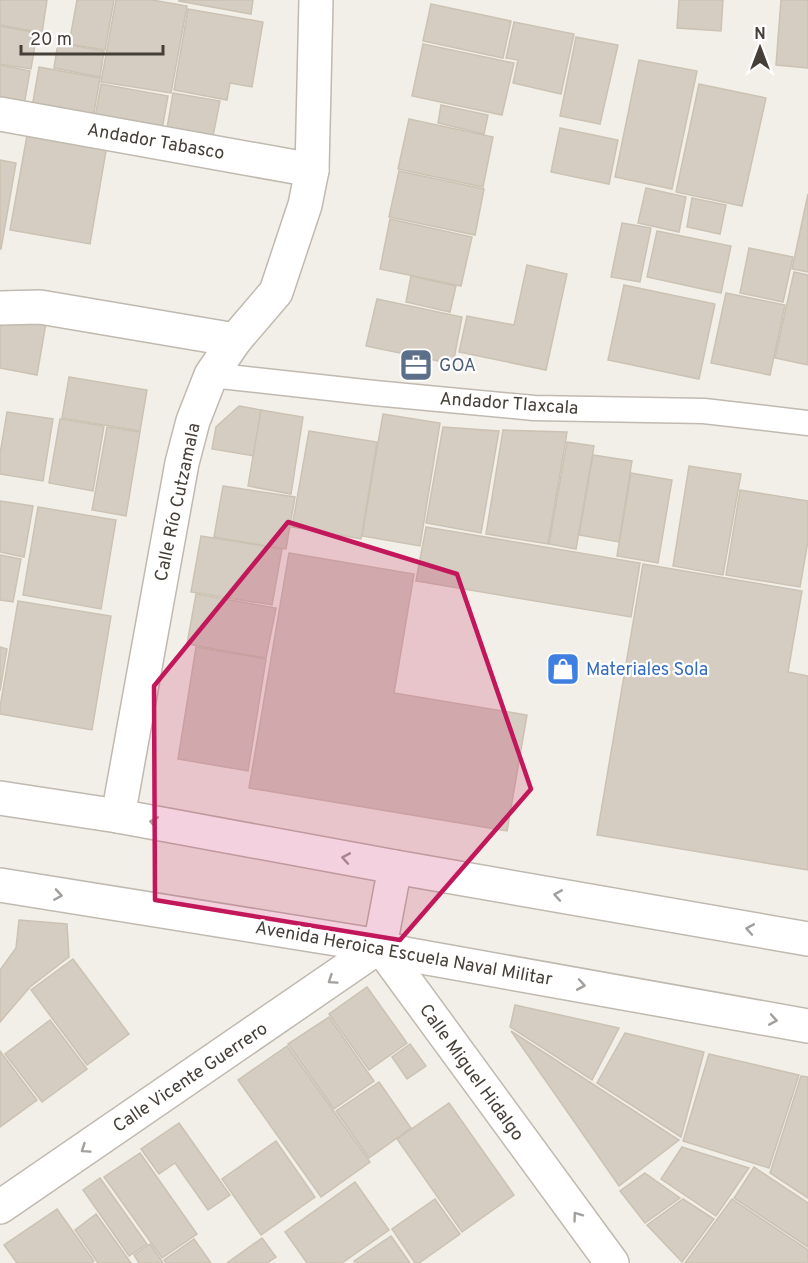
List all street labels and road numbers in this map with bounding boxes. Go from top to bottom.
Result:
street label: Andador Tabasco [85,119,226,166]
street label: Andador Tlaxcala [439,388,579,421]
street label: Calle Río Cutzamala [150,421,207,584]
street label: Avenida Heroica Escuela Naval Militar [253,917,554,992]
street label: Calle Miguel Hidalgo [413,1000,528,1146]
street label: Calle Vicente Guerrero [109,1018,273,1139]

